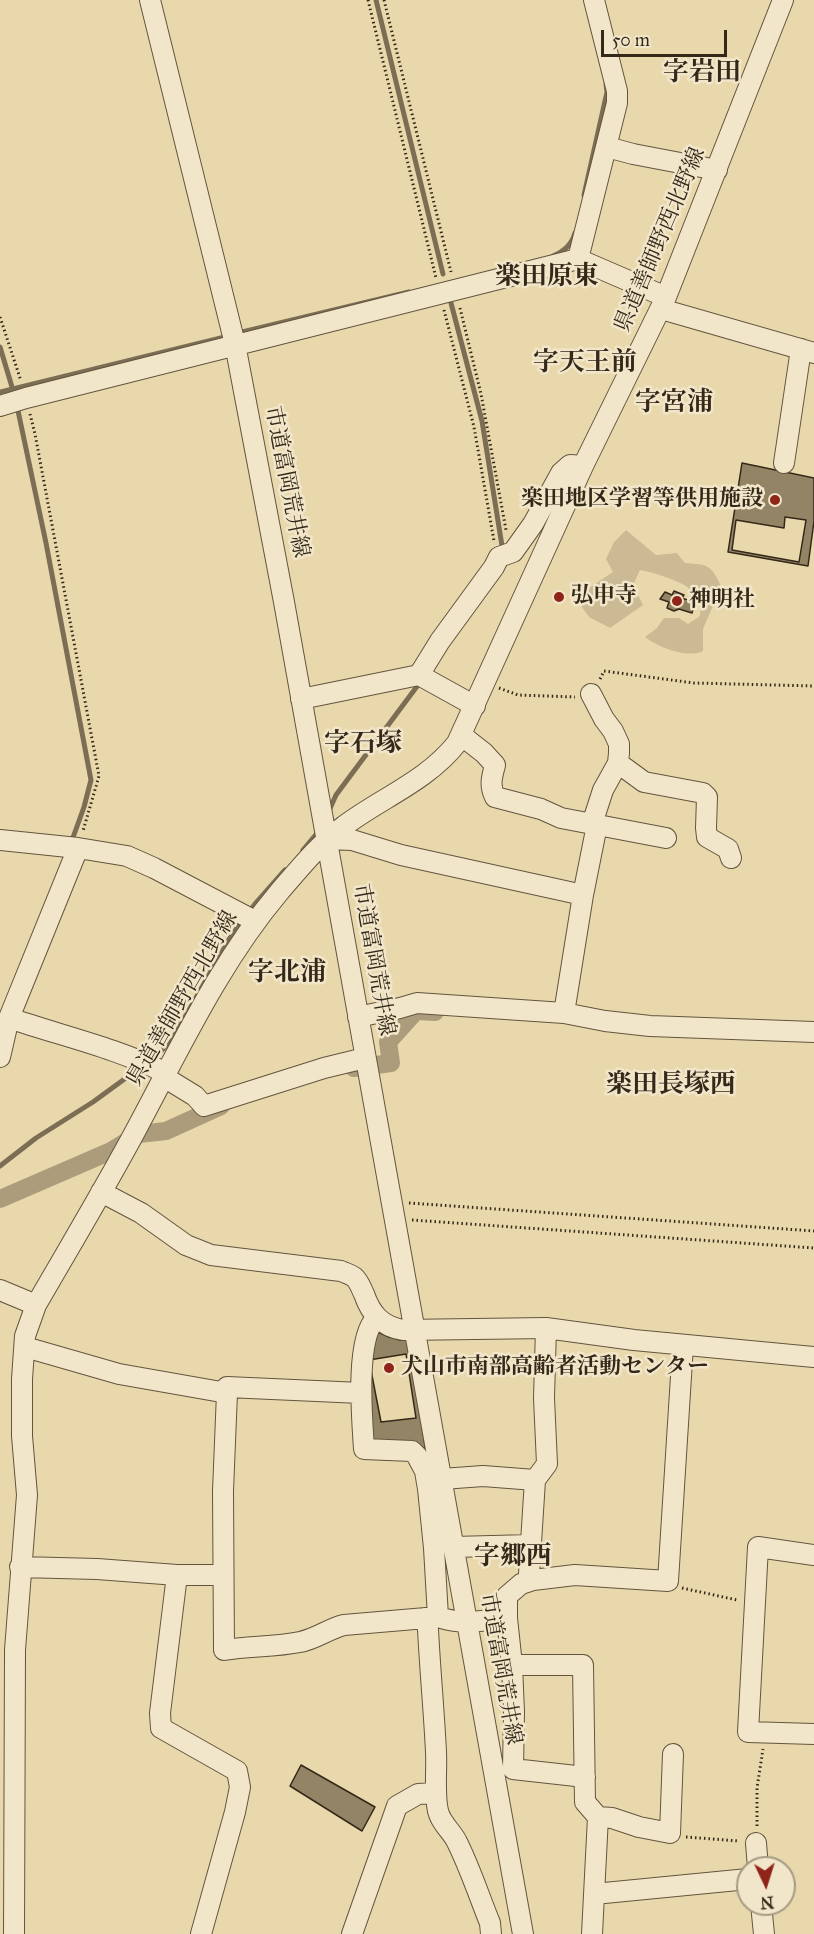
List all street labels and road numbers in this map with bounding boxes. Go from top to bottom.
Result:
street label: 県道善師野西北野線 [610,144,712,336]
street label: 市道富岡荒井線 [258,404,314,560]
street label: 市道富岡荒井線 [347,882,399,1038]
street label: 県道善師野西北野線 [122,907,244,1091]
street label: 市道富岡荒井線 [474,1591,526,1747]

